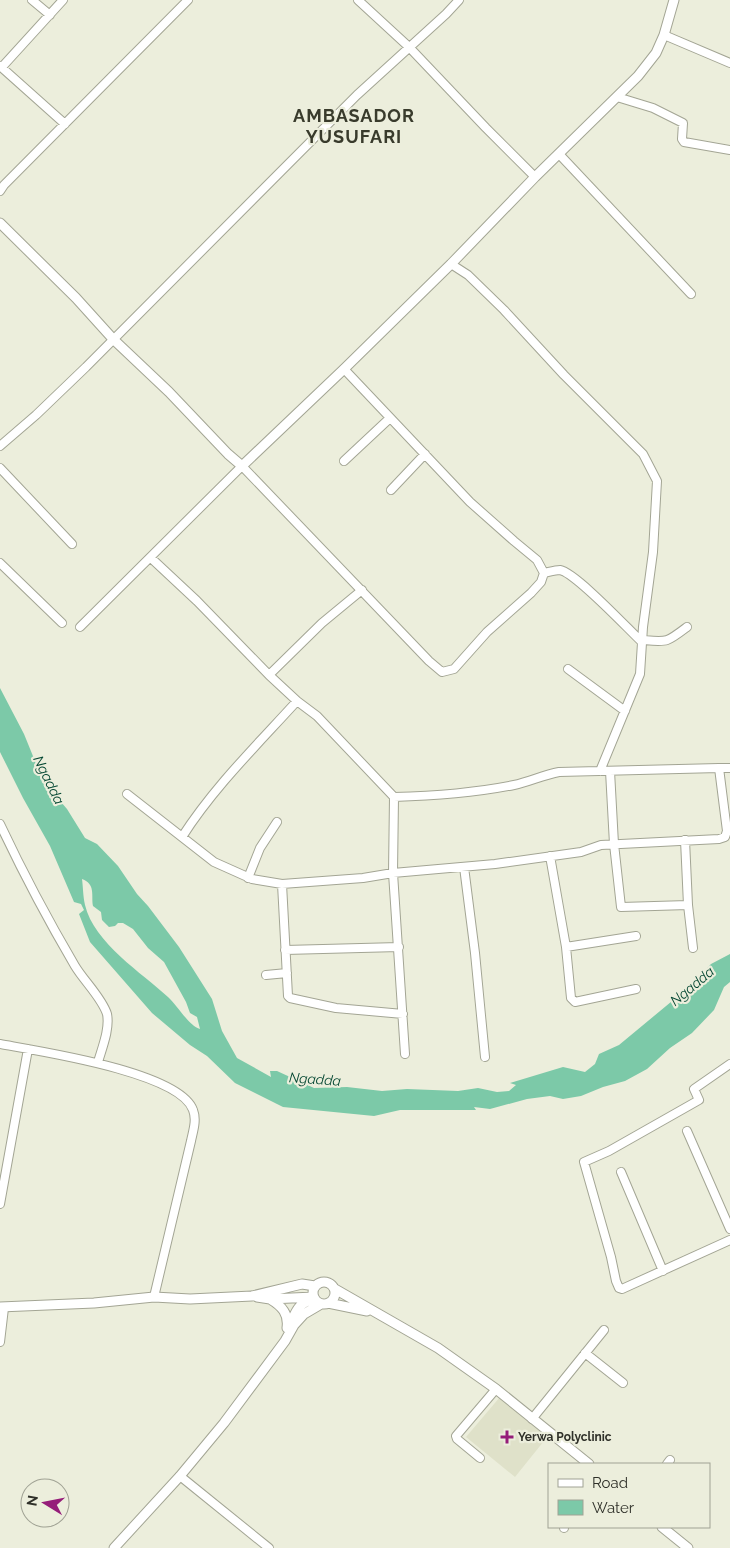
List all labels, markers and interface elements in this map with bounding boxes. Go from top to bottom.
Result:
district label: AMBASADOR YUSUFARI [293,105,415,147]
water label: Ngadda [30,753,68,807]
water label: Ngadda [667,963,717,1009]
water label: Ngadda [288,1069,342,1089]
marker: Yerwa Polyclinic [500,1430,514,1444]
place label: Yerwa Polyclinic [518,1430,612,1444]
legend [548,1463,710,1528]
text: Road [592,1474,628,1492]
north arrow [20,1478,70,1528]
text: N [23,1494,41,1507]
text: Water [592,1499,635,1517]

